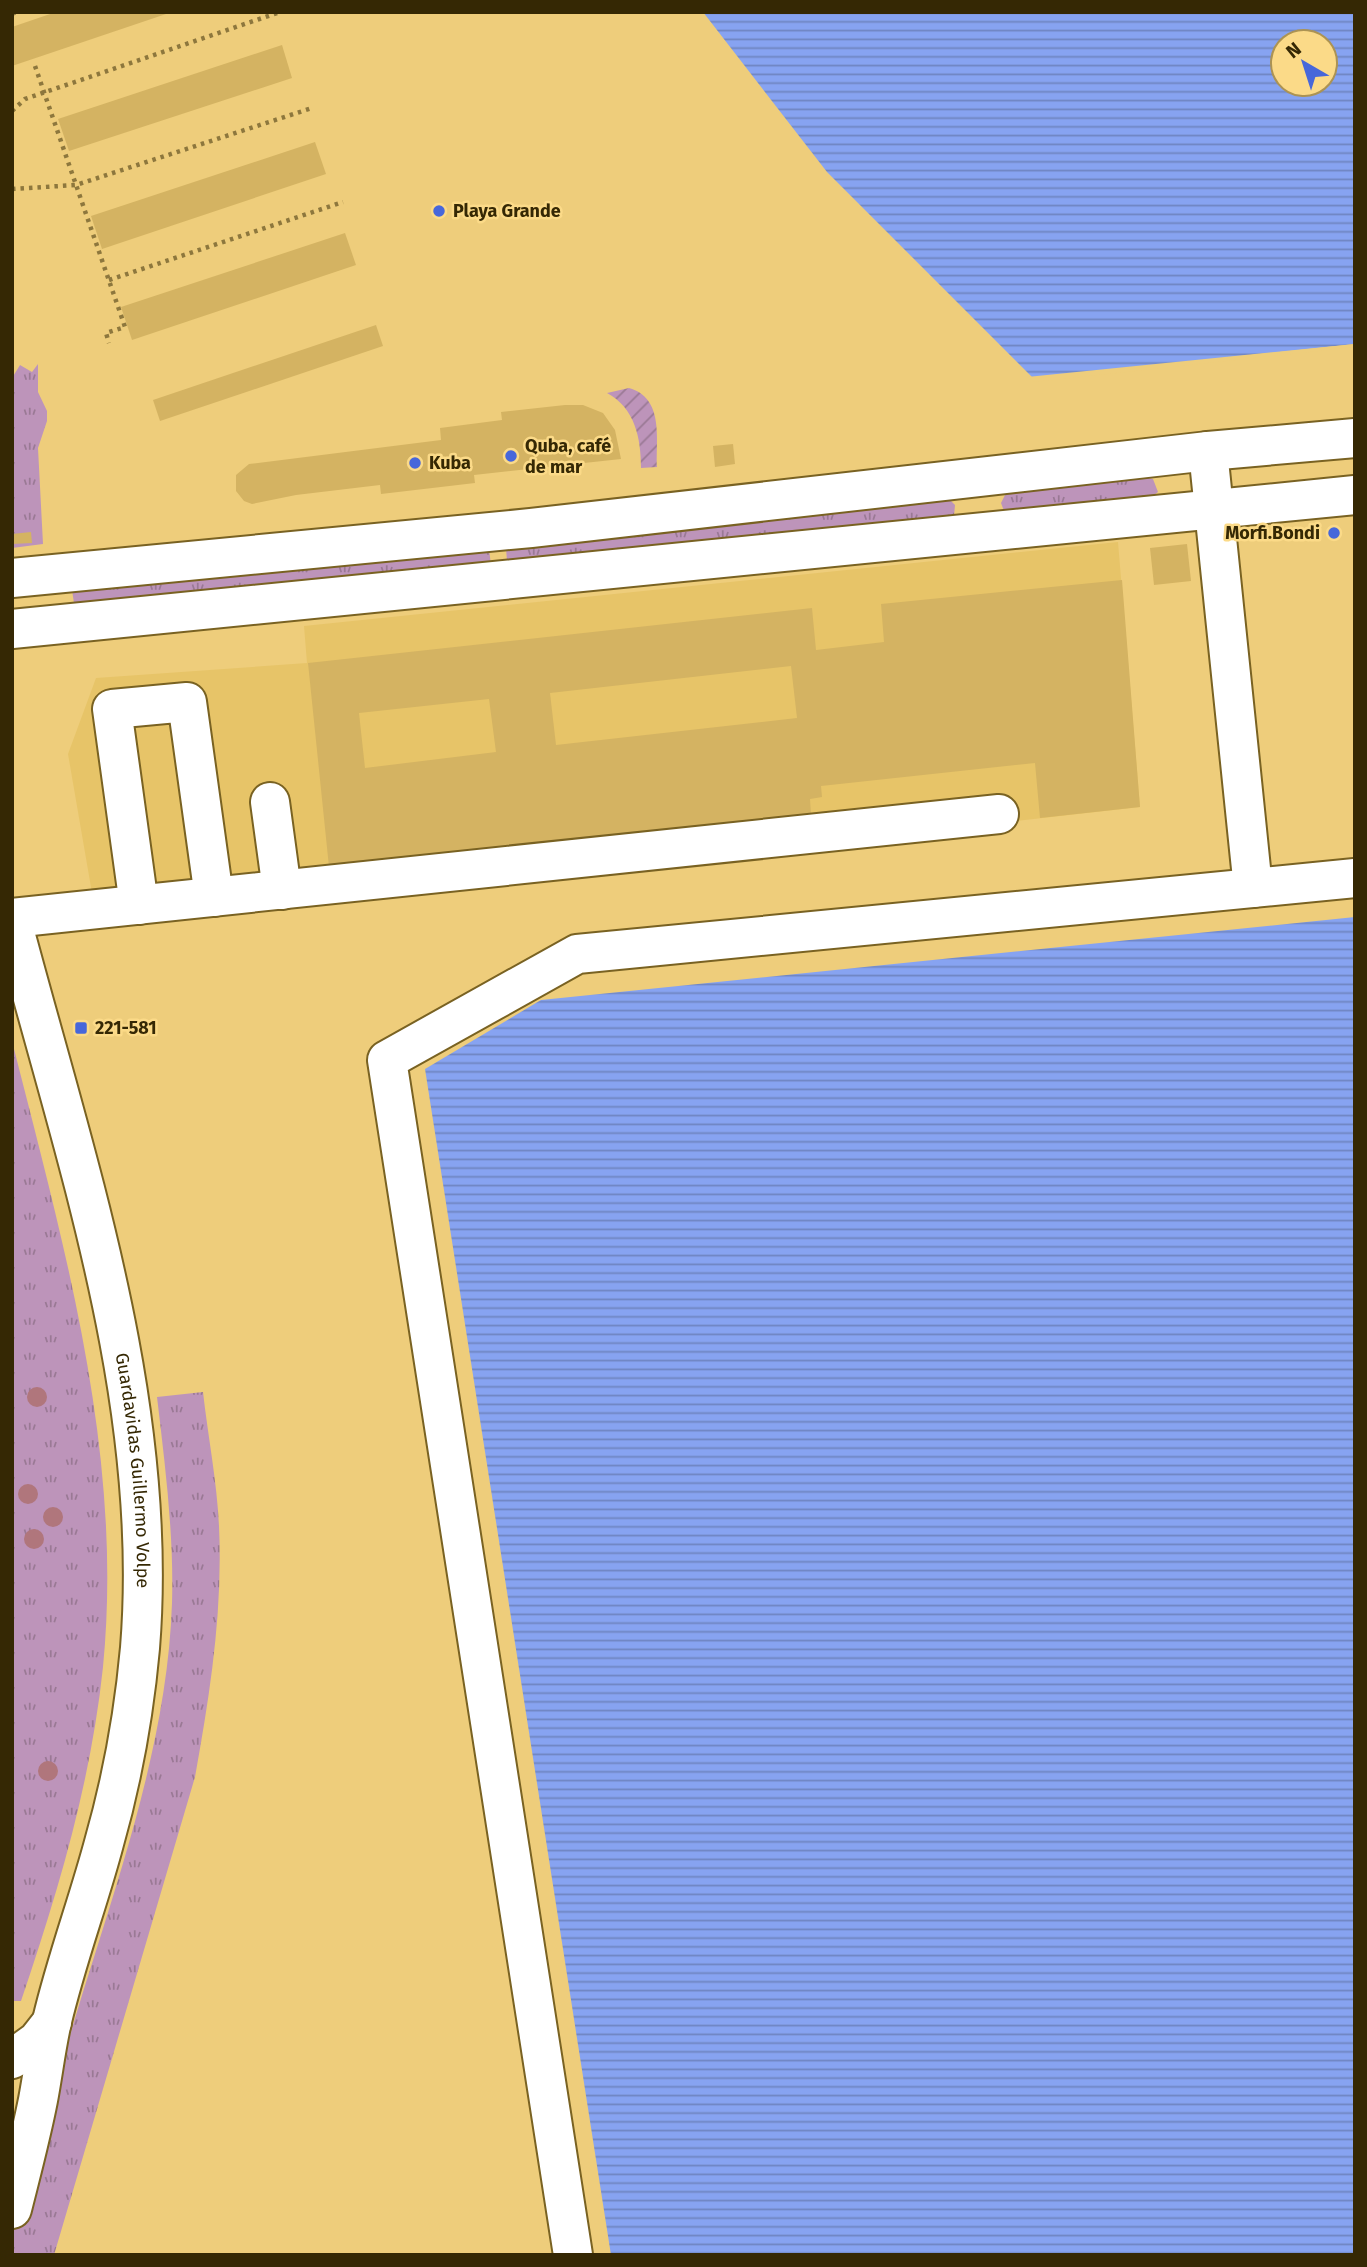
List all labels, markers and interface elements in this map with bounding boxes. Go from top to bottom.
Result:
north arrow [1269,28,1339,98]
text: N [1281,37,1306,63]
place label: Playa Grande [453,200,561,222]
marker: Playa Grande [431,203,447,219]
place label: Quba, café de mar [525,435,611,478]
marker: Quba, café de mar [503,448,519,464]
place label: Kuba [429,452,471,474]
marker: Kuba [407,455,423,471]
place label: Morfi.Bondi [1225,522,1320,544]
marker: Morfi.Bondi [1326,525,1342,541]
place label: 221-581 [95,1017,157,1039]
marker: 221-581 [73,1020,89,1036]
street label: Guardavidas Guillermo Volpe [111,1351,154,1588]

